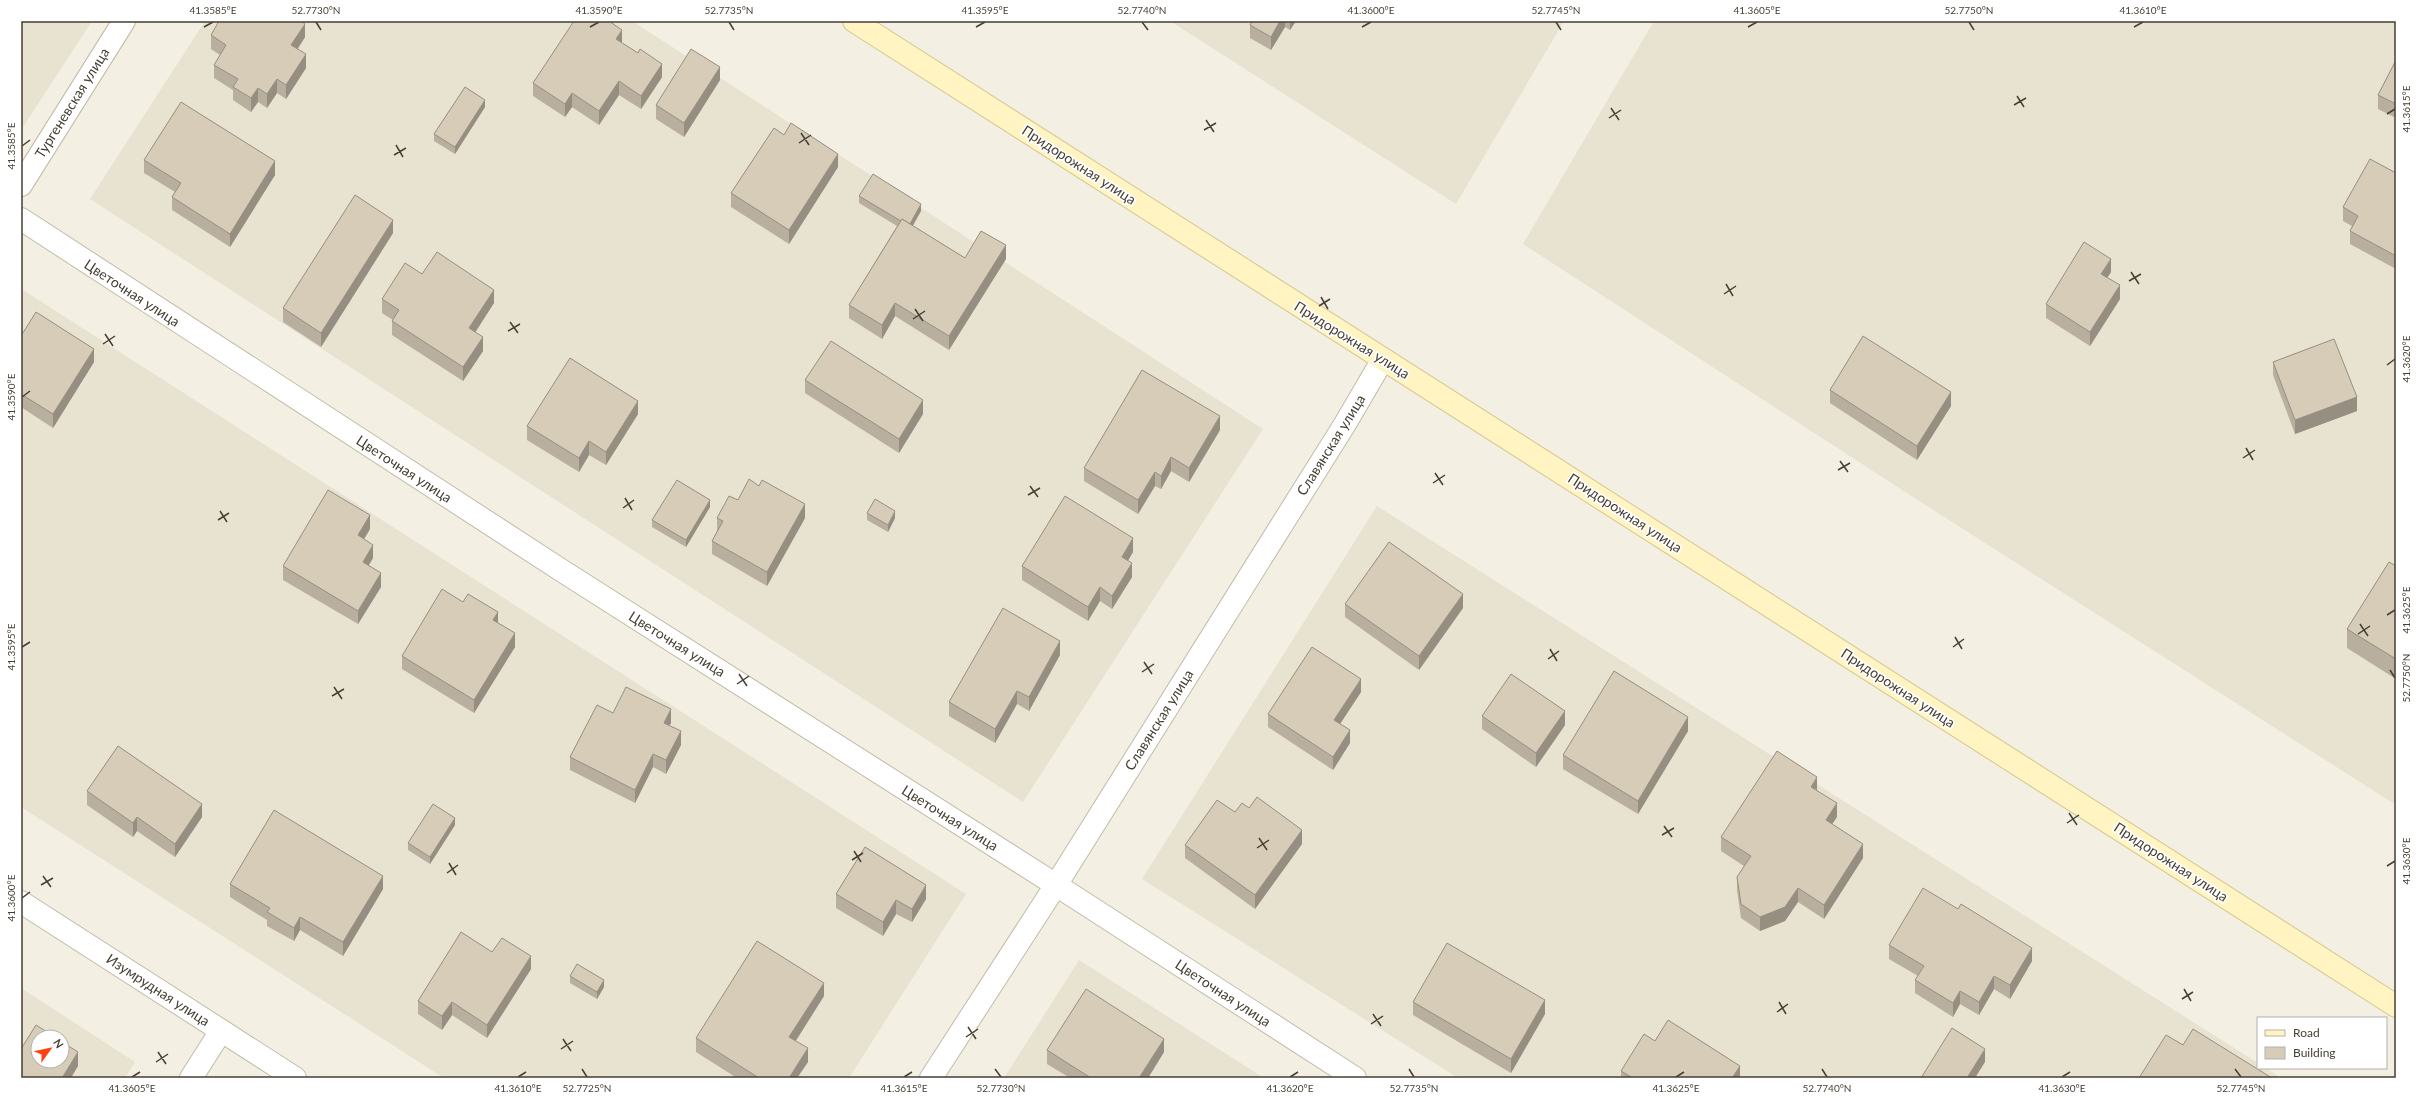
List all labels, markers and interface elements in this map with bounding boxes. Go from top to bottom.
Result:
text: 41.3585°E [189,4,237,16]
text: 52.7730°N [292,4,340,16]
text: 41.3590°E [575,4,623,16]
text: 52.7735°N [705,4,753,16]
text: 41.3595°E [961,4,1009,16]
text: 52.7740°N [1118,4,1166,16]
text: 41.3600°E [1347,4,1395,16]
text: 52.7745°N [1532,4,1580,16]
text: 41.3605°E [1733,4,1781,16]
text: 52.7750°N [1945,4,1993,16]
text: 41.3610°E [2119,4,2167,16]
street label: Тургеневская улица [31,44,112,161]
text: 41.3615°E [2400,85,2412,133]
street label: Придорожная улица [1019,121,1140,208]
text: 41.3585°E [5,122,17,170]
street label: Цветочная улица [81,255,183,330]
street label: Придорожная улица [1292,297,1413,382]
text: 41.3620°E [2400,335,2412,383]
text: 41.3590°E [5,373,17,421]
street label: Славянская улица [1293,391,1368,498]
street label: Цветочная улица [353,431,455,506]
street label: Придорожная улица [1565,469,1686,556]
text: 41.3625°E [2400,586,2412,634]
street label: Цветочная улица [626,607,729,680]
text: 41.3595°E [5,623,17,671]
street label: Придорожная улица [1838,644,1959,731]
text: 52.7750°N [2400,654,2412,702]
street label: Славянская улица [1121,666,1196,773]
street label: Цветочная улица [899,781,1002,854]
street label: Придорожная улица [2111,818,2232,905]
text: 41.3630°E [2400,837,2412,885]
text: 41.3600°E [5,874,17,922]
street label: Изумрудная улица [103,950,213,1029]
street label: Цветочная улица [1172,955,1274,1030]
legend [2257,1017,2387,1069]
text: Road [2293,1025,2320,1040]
north arrow [30,1029,70,1069]
text: N [51,1036,67,1050]
text: Building [2293,1045,2336,1060]
text: 41.3605°E [108,1082,156,1094]
text: 41.3610°E [494,1082,542,1094]
text: 52.7725°N [563,1082,611,1094]
text: 41.3615°E [880,1082,928,1094]
text: 52.7730°N [977,1082,1025,1094]
text: 41.3620°E [1266,1082,1314,1094]
text: 52.7735°N [1390,1082,1438,1094]
text: 41.3625°E [1652,1082,1700,1094]
text: 52.7740°N [1803,1082,1851,1094]
text: 41.3630°E [2038,1082,2086,1094]
text: 52.7745°N [2217,1082,2265,1094]

